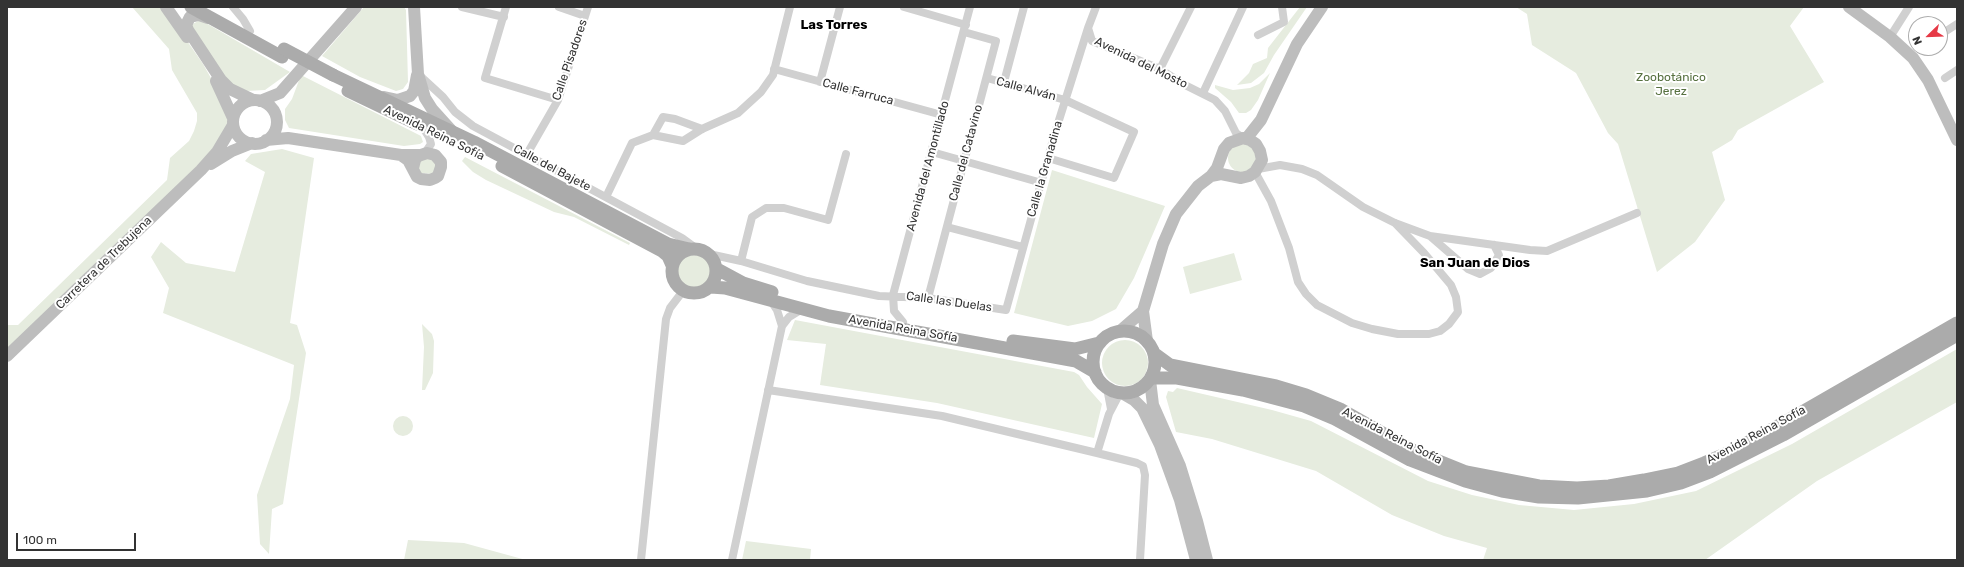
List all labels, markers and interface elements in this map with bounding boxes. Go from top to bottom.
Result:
north arrow [1908,16,1948,56]
district label: Las Torres [800,17,868,33]
street label: Calle Pisadores [549,18,591,102]
street label: Avenida del Mosto [1092,34,1190,92]
text: N [1910,34,1925,47]
park label: Zoobotánico Jerez [1636,71,1706,99]
street label: Calle Alván [994,74,1058,104]
street label: Calle Farruca [821,76,895,108]
street label: Avenida del Amontillado [904,99,952,233]
street label: Avenida Reina Sofía [381,102,487,164]
street label: Calle del Catavino [946,103,986,203]
street label: Calle la Granadina [1024,119,1066,219]
street label: Calle del Bajete [511,142,593,194]
street label: Carretera de Trebujena [53,213,155,313]
district label: San Juan de Dios [1420,255,1530,271]
street label: Calle las Duelas [905,289,993,315]
street label: Avenida Reina Sofía [847,312,959,346]
street label: Avenida Reina Sofía [1704,403,1808,467]
street label: Avenida Reina Sofía [1340,405,1444,467]
scale bar [18,525,138,551]
text: 100 m [23,533,57,547]

